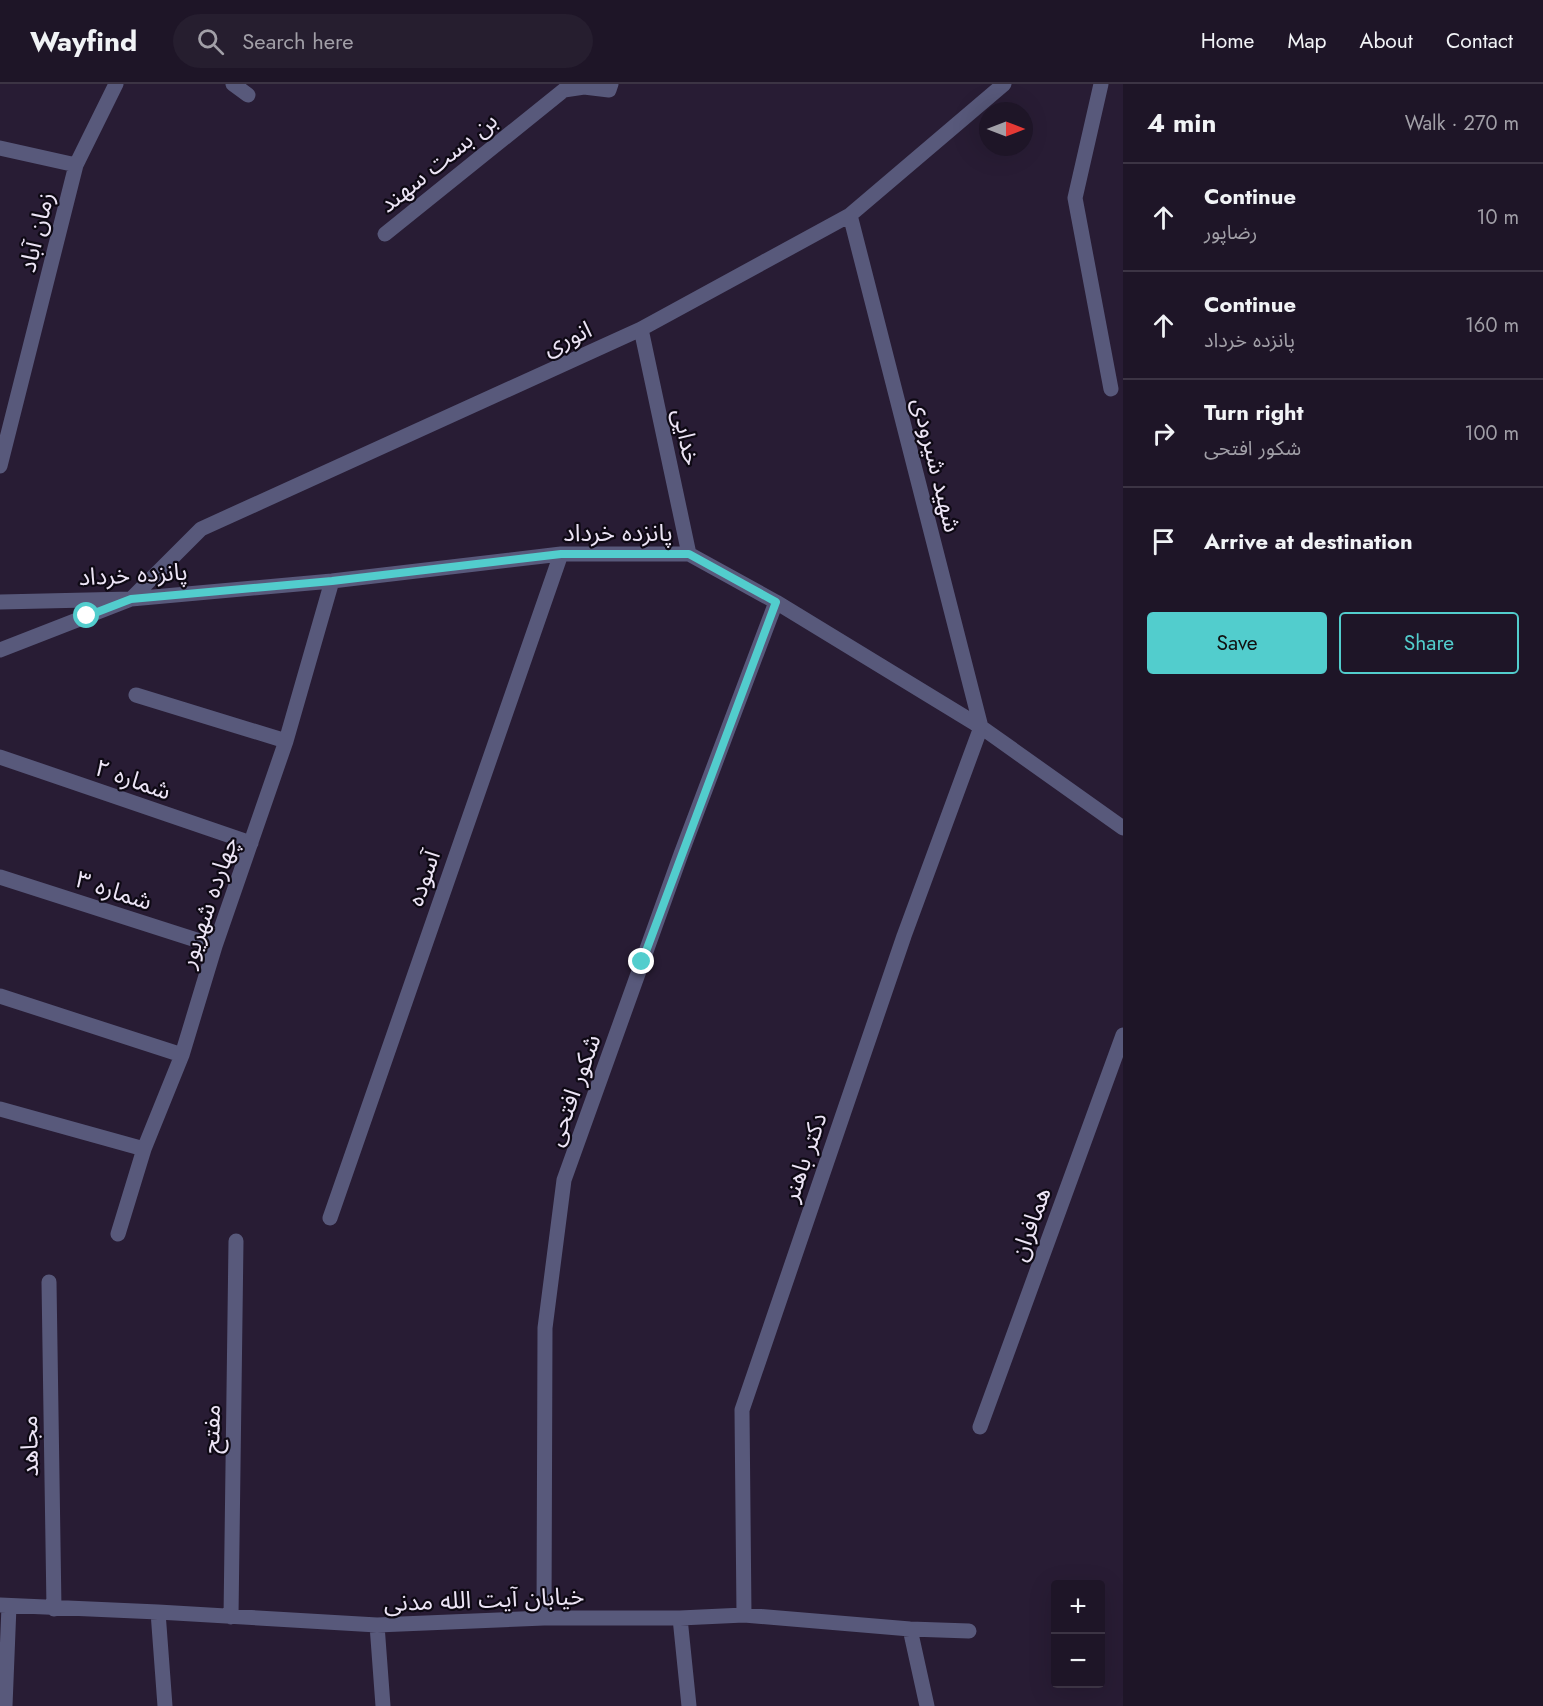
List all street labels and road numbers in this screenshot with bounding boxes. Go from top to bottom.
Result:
street label: بن بست سهند [371,103,505,221]
street label: زمان آباد [9,188,63,276]
street label: انوری [537,312,597,364]
street label: شهید شیرودی [903,394,971,536]
street label: خدایی [664,405,710,469]
street label: پانزده خرداد [563,515,673,550]
street label: پانزده خرداد [78,554,188,594]
street label: شماره ۲ [90,750,176,808]
street label: چهارده شهریور [169,832,247,973]
street label: آسوده [397,844,449,911]
street label: شماره ۳ [71,861,157,919]
street label: شکور افتحی [537,1029,609,1151]
street label: دکتر باهنر [772,1108,836,1207]
street label: همافران [1000,1182,1060,1266]
street label: مفتح [193,1404,229,1454]
street label: مجاهد [11,1415,47,1477]
street label: خیابان آیت الله مدنی [383,1578,585,1620]

